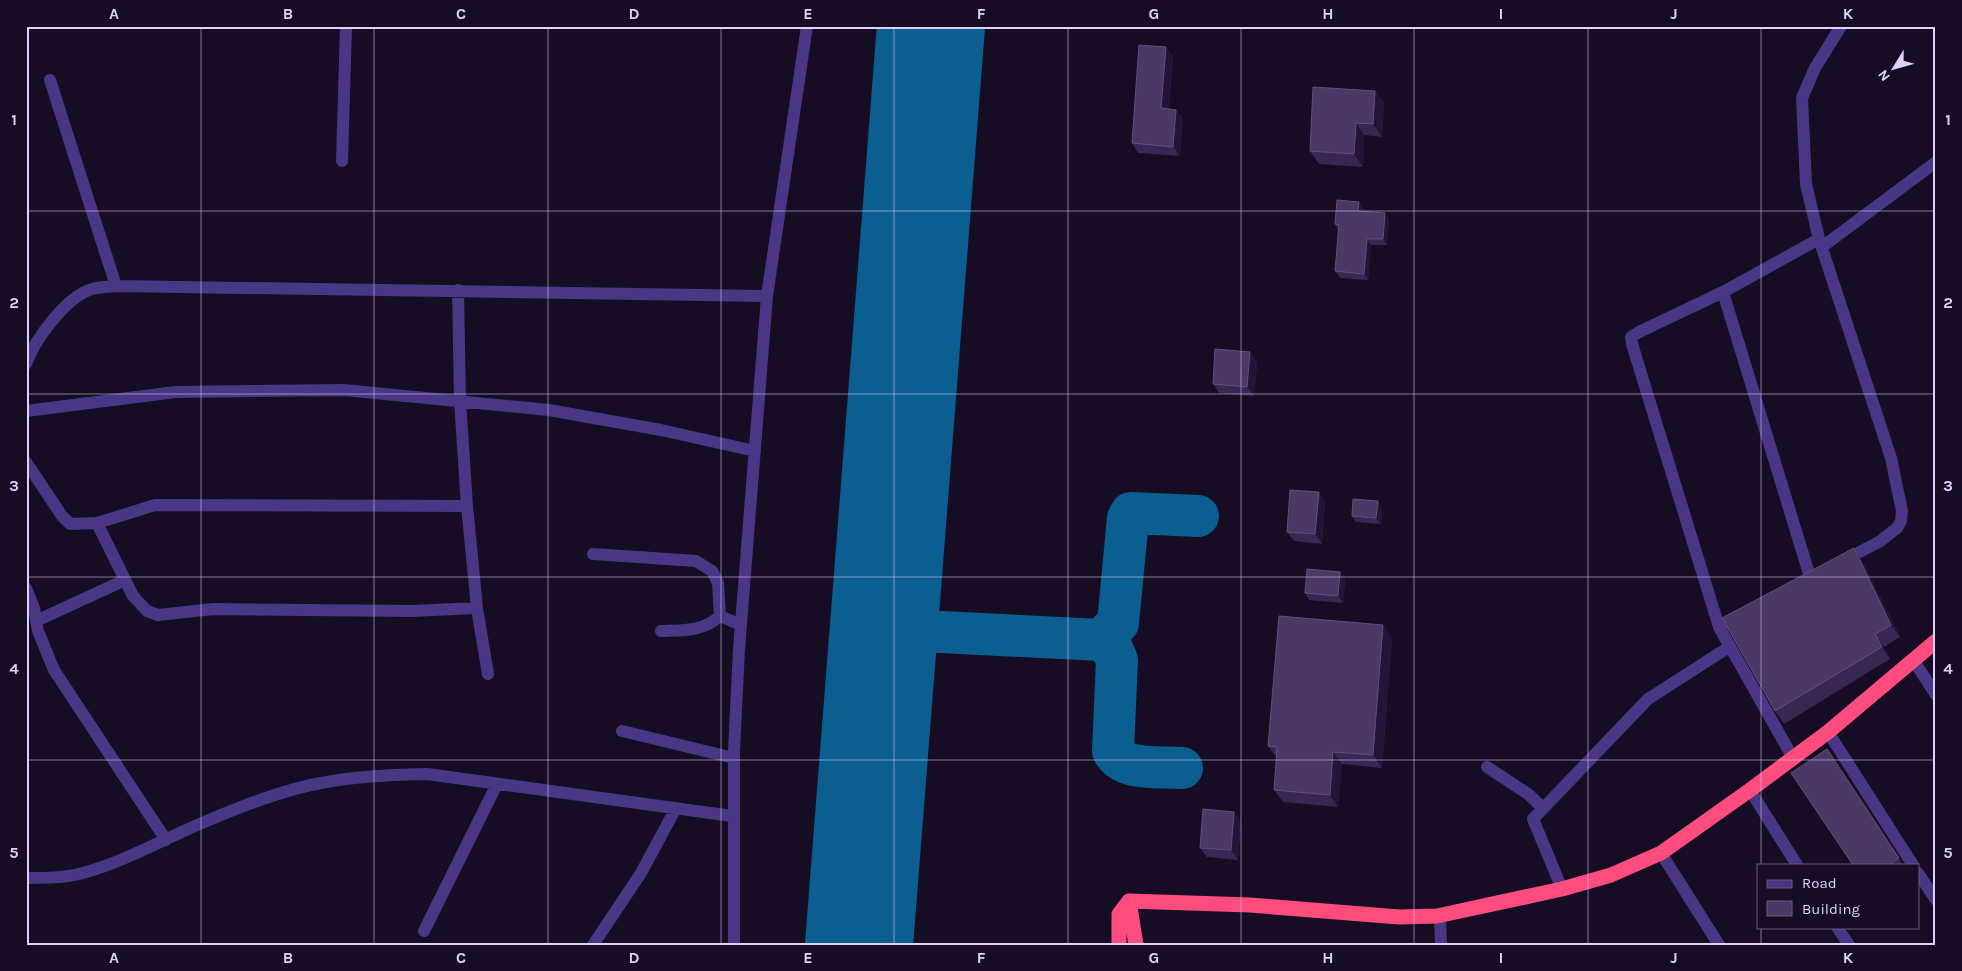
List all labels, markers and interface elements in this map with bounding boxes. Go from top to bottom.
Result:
text: A [109,4,119,23]
text: B [283,4,293,23]
text: C [456,4,466,23]
text: D [629,4,640,23]
text: E [803,4,813,23]
text: F [977,4,986,23]
text: G [1149,4,1159,23]
text: H [1322,4,1334,23]
text: I [1499,4,1503,23]
text: J [1670,4,1678,23]
text: K [1843,4,1854,23]
north arrow [1870,42,1920,92]
text: N [1874,66,1894,85]
text: 1 [11,110,17,129]
text: 1 [1945,110,1951,129]
text: 2 [9,293,19,312]
text: 2 [1943,293,1953,312]
text: 3 [9,476,19,495]
text: 3 [1943,476,1953,495]
text: 4 [9,659,19,678]
text: 4 [1943,659,1953,678]
text: 5 [9,843,19,862]
text: 5 [1943,843,1953,862]
legend [1757,864,1920,928]
text: Road [1802,874,1837,892]
text: Building [1802,900,1860,918]
text: A [109,948,119,967]
text: B [283,948,293,967]
text: C [456,948,466,967]
text: D [629,948,640,967]
text: E [803,948,813,967]
text: F [977,948,986,967]
text: G [1149,948,1159,967]
text: H [1322,948,1334,967]
text: I [1499,948,1503,967]
text: J [1670,948,1678,967]
text: K [1843,948,1854,967]

